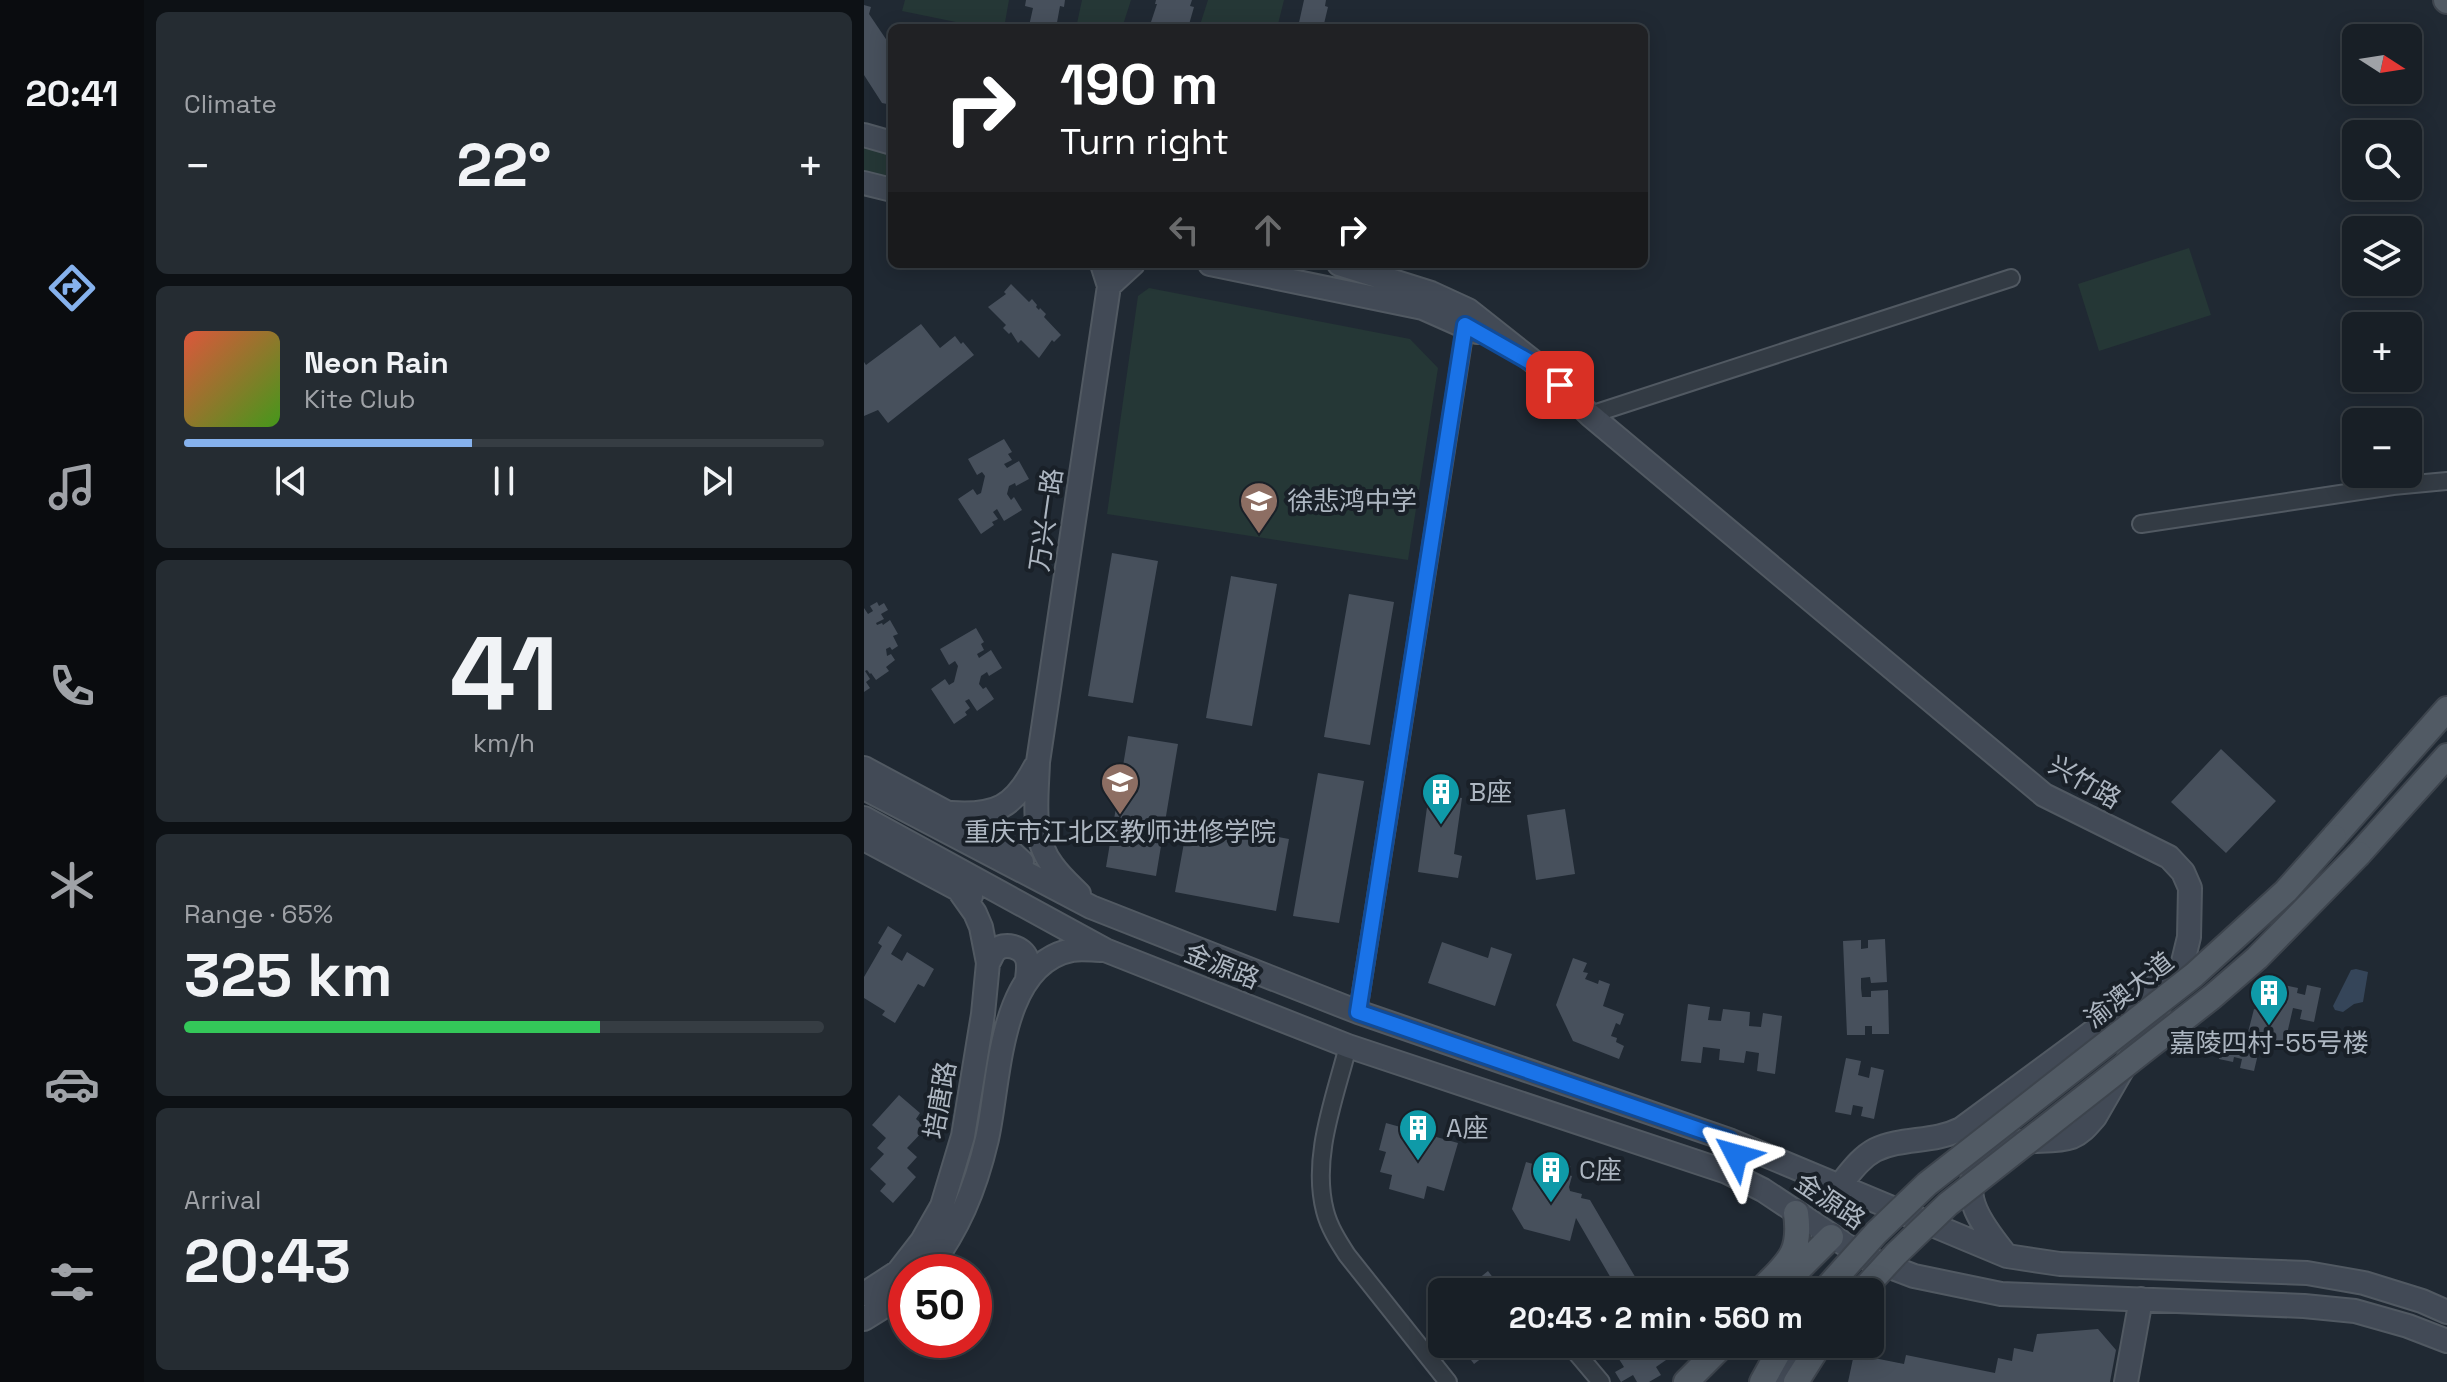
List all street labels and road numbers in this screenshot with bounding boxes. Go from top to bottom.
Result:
street label: 万兴一路 [1022,466,1070,574]
street label: 兴竹路 [2043,748,2127,816]
street label: 金源路 [1179,936,1265,996]
street label: 渝澳大道 [2078,945,2180,1035]
street label: 培唐路 [916,1059,964,1141]
street label: 金源路 [1788,1165,1872,1237]

